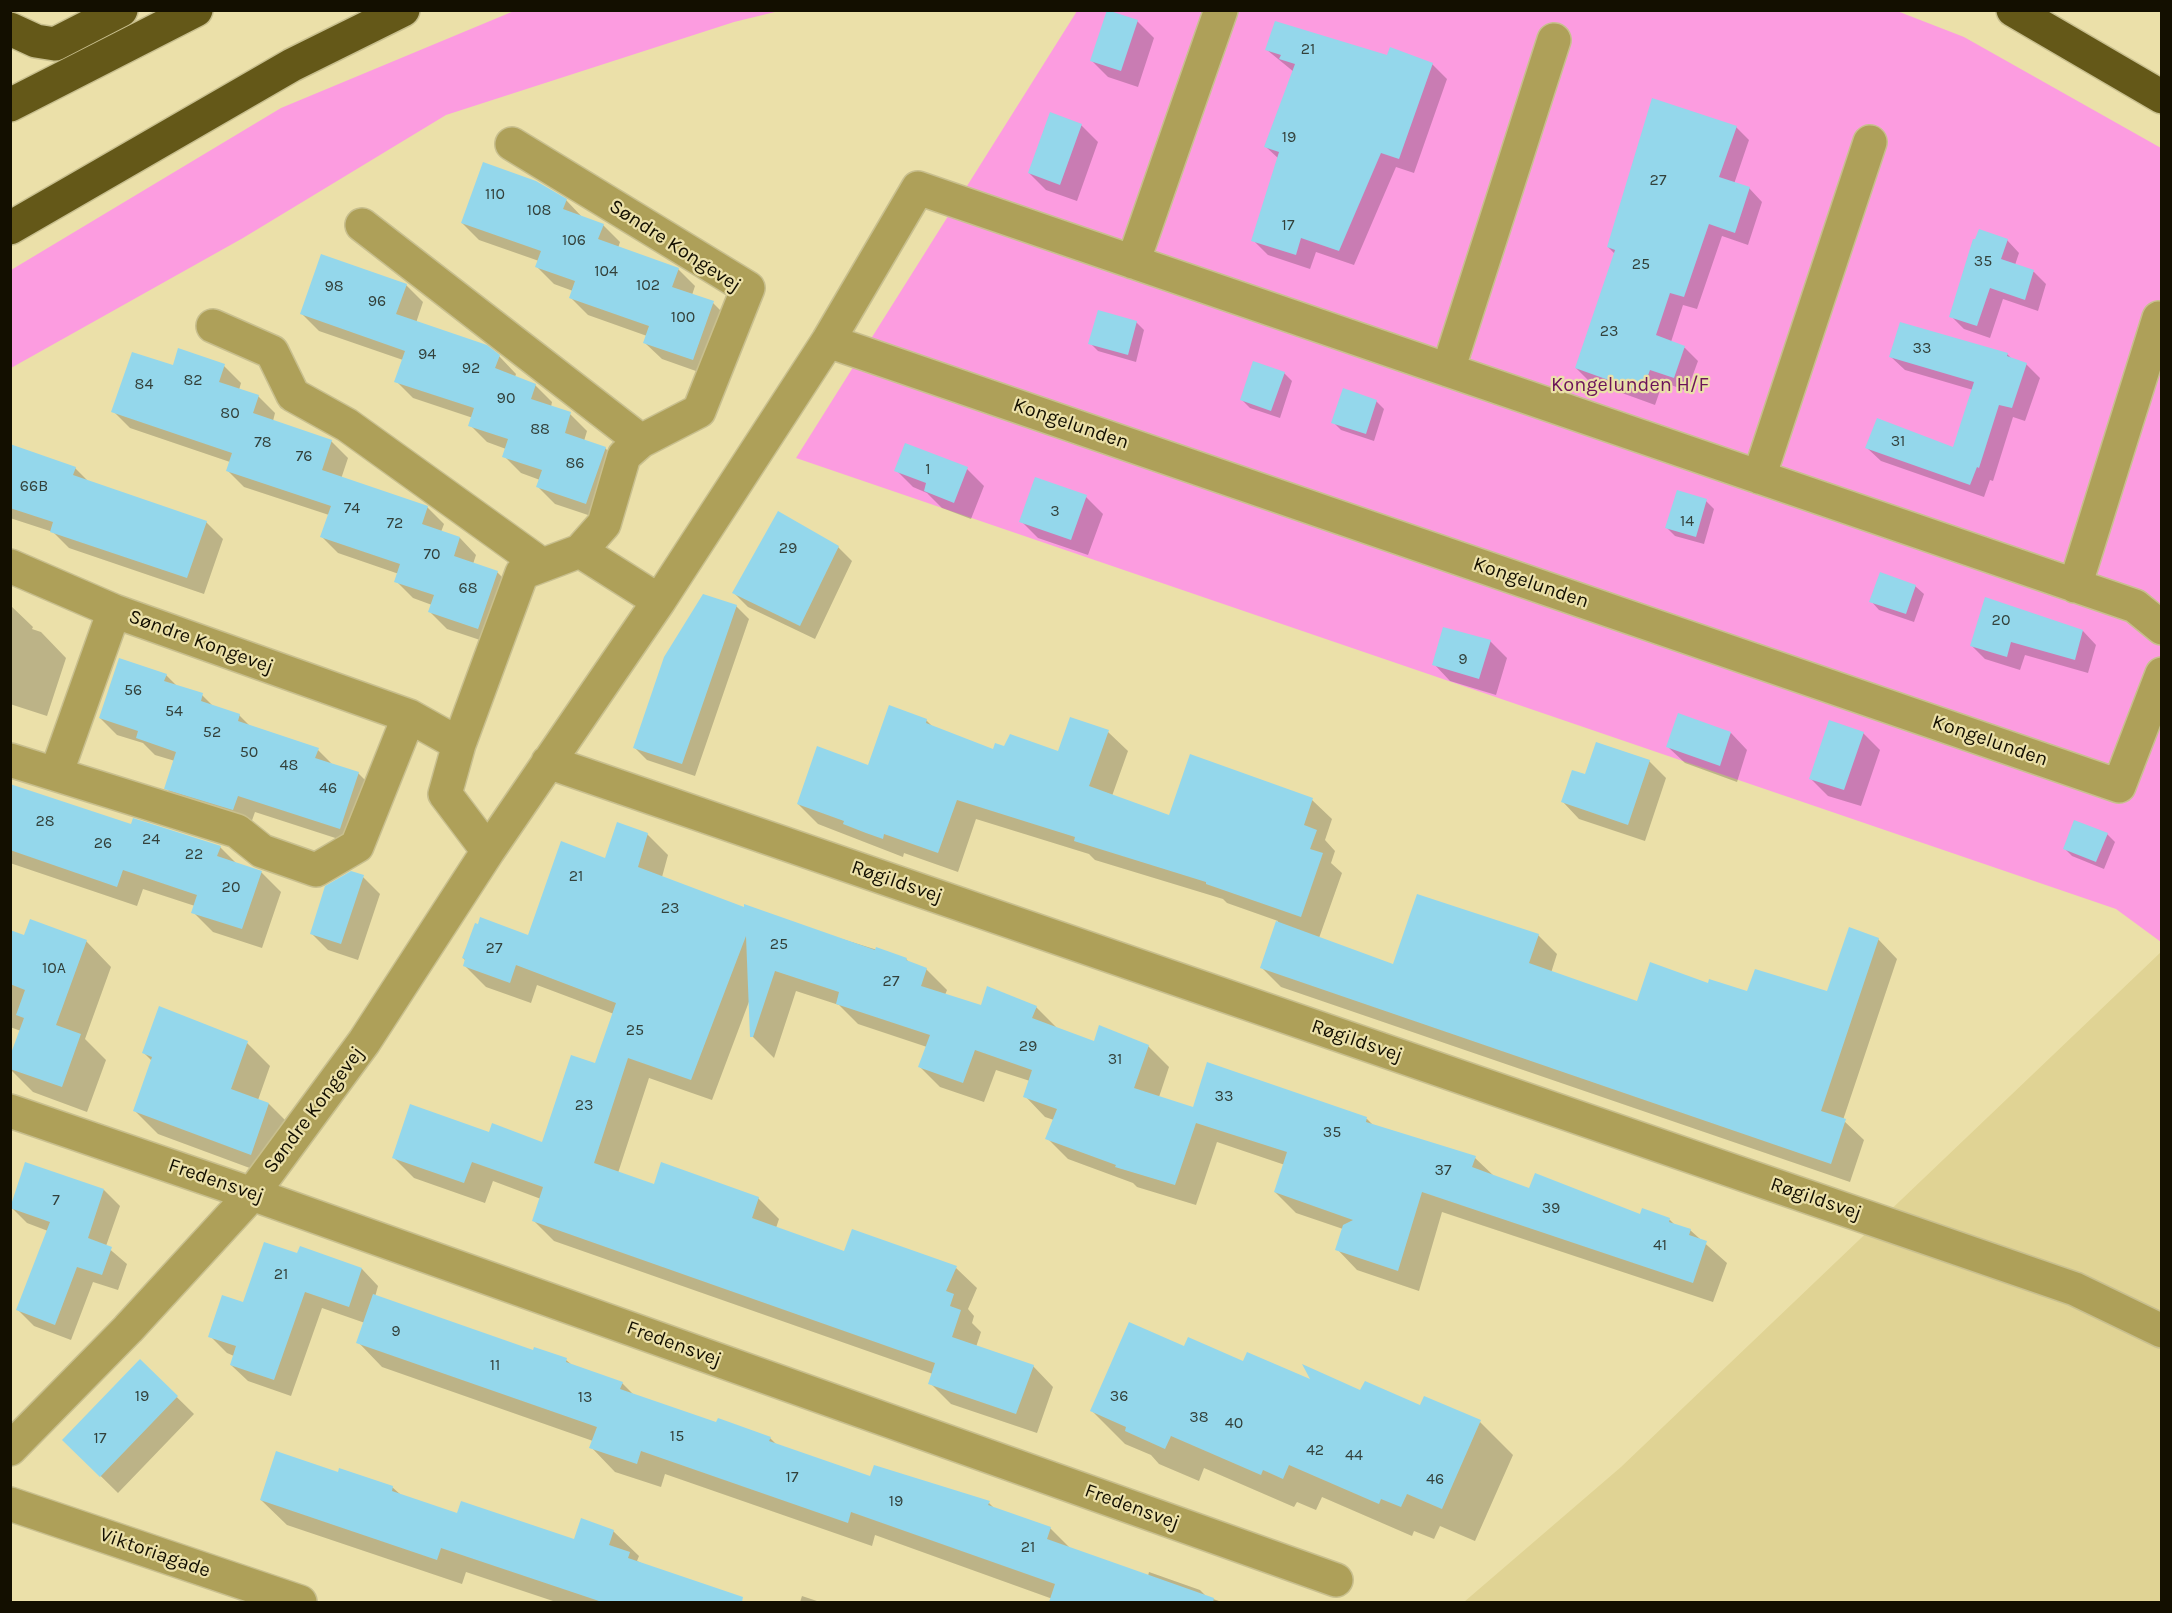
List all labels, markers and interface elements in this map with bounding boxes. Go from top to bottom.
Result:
house number: 21 [1301,39,1315,59]
house number: 19 [1282,127,1296,147]
house number: 27 [1650,170,1666,190]
house number: 110 [485,184,505,204]
street label: Søndre Kongevej [605,194,745,298]
house number: 108 [527,200,551,220]
house number: 17 [1282,215,1294,235]
house number: 106 [562,230,586,250]
house number: 35 [1974,251,1992,271]
house number: 25 [1632,254,1650,274]
house number: 104 [594,261,618,281]
house number: 102 [636,275,660,295]
house number: 98 [324,276,344,296]
house number: 96 [368,291,386,311]
house number: 100 [671,307,695,327]
house number: 23 [1600,321,1618,341]
house number: 33 [1913,338,1931,358]
house number: 94 [418,344,436,364]
house number: 92 [462,358,480,378]
house number: 82 [183,370,203,390]
park label: Kongelunden H/F [1551,373,1709,397]
house number: 84 [135,374,153,394]
house number: 90 [497,388,515,408]
street label: Kongelunden [1010,393,1132,455]
house number: 80 [220,403,240,423]
house number: 88 [530,419,550,439]
house number: 31 [1891,431,1905,451]
house number: 78 [254,432,272,452]
house number: 76 [296,446,312,466]
house number: 86 [566,453,584,473]
house number: 1 [925,459,931,479]
house number: 66B [20,476,48,496]
house number: 74 [344,498,360,518]
house number: 3 [1050,501,1060,521]
house number: 14 [1680,511,1694,531]
house number: 72 [387,513,403,533]
house number: 29 [779,538,797,558]
house number: 70 [423,544,441,564]
street label: Kongelunden [1470,552,1592,614]
house number: 68 [459,578,477,598]
street label: Søndre Kongevej [125,605,277,679]
house number: 20 [1992,610,2010,630]
house number: 9 [1458,649,1468,669]
house number: 56 [124,680,142,700]
house number: 54 [165,701,183,721]
street label: Kongelunden [1929,710,2051,772]
house number: 52 [203,722,221,742]
house number: 50 [240,742,258,762]
house number: 48 [280,755,298,775]
house number: 46 [319,778,337,798]
house number: 28 [35,811,55,831]
house number: 24 [142,829,160,849]
house number: 26 [94,833,112,853]
house number: 22 [185,844,203,864]
street label: Røgildsvej [848,855,946,909]
house number: 21 [569,866,583,886]
house number: 20 [222,877,240,897]
house number: 23 [661,898,679,918]
house number: 25 [770,934,788,954]
house number: 27 [486,938,502,958]
house number: 10A [42,958,66,978]
house number: 27 [883,971,899,991]
street label: Røgildsvej [1308,1014,1406,1068]
house number: 25 [626,1020,644,1040]
house number: 29 [1019,1036,1037,1056]
street label: Søndre Kongevej [259,1042,369,1178]
house number: 31 [1108,1049,1122,1069]
house number: 33 [1215,1086,1233,1106]
house number: 23 [575,1095,593,1115]
house number: 35 [1323,1122,1341,1142]
street label: Fredensvej [165,1153,267,1209]
house number: 37 [1435,1160,1451,1180]
street label: Røgildsvej [1767,1172,1865,1226]
house number: 7 [52,1190,60,1210]
house number: 39 [1542,1198,1560,1218]
house number: 41 [1653,1235,1667,1255]
house number: 21 [274,1264,288,1284]
street label: Fredensvej [623,1316,725,1372]
house number: 9 [391,1321,401,1341]
house number: 11 [490,1355,500,1375]
house number: 19 [135,1386,149,1406]
house number: 36 [1110,1386,1128,1406]
house number: 13 [578,1387,592,1407]
house number: 38 [1189,1407,1209,1427]
house number: 40 [1225,1413,1243,1433]
house number: 15 [670,1426,684,1446]
house number: 17 [94,1428,106,1448]
house number: 42 [1306,1440,1324,1460]
house number: 44 [1345,1445,1363,1465]
house number: 17 [786,1467,798,1487]
house number: 46 [1426,1469,1444,1489]
street label: Fredensvej [1081,1479,1183,1535]
house number: 19 [889,1491,903,1511]
street label: Viktoriagade [96,1523,214,1583]
house number: 21 [1021,1537,1035,1557]

